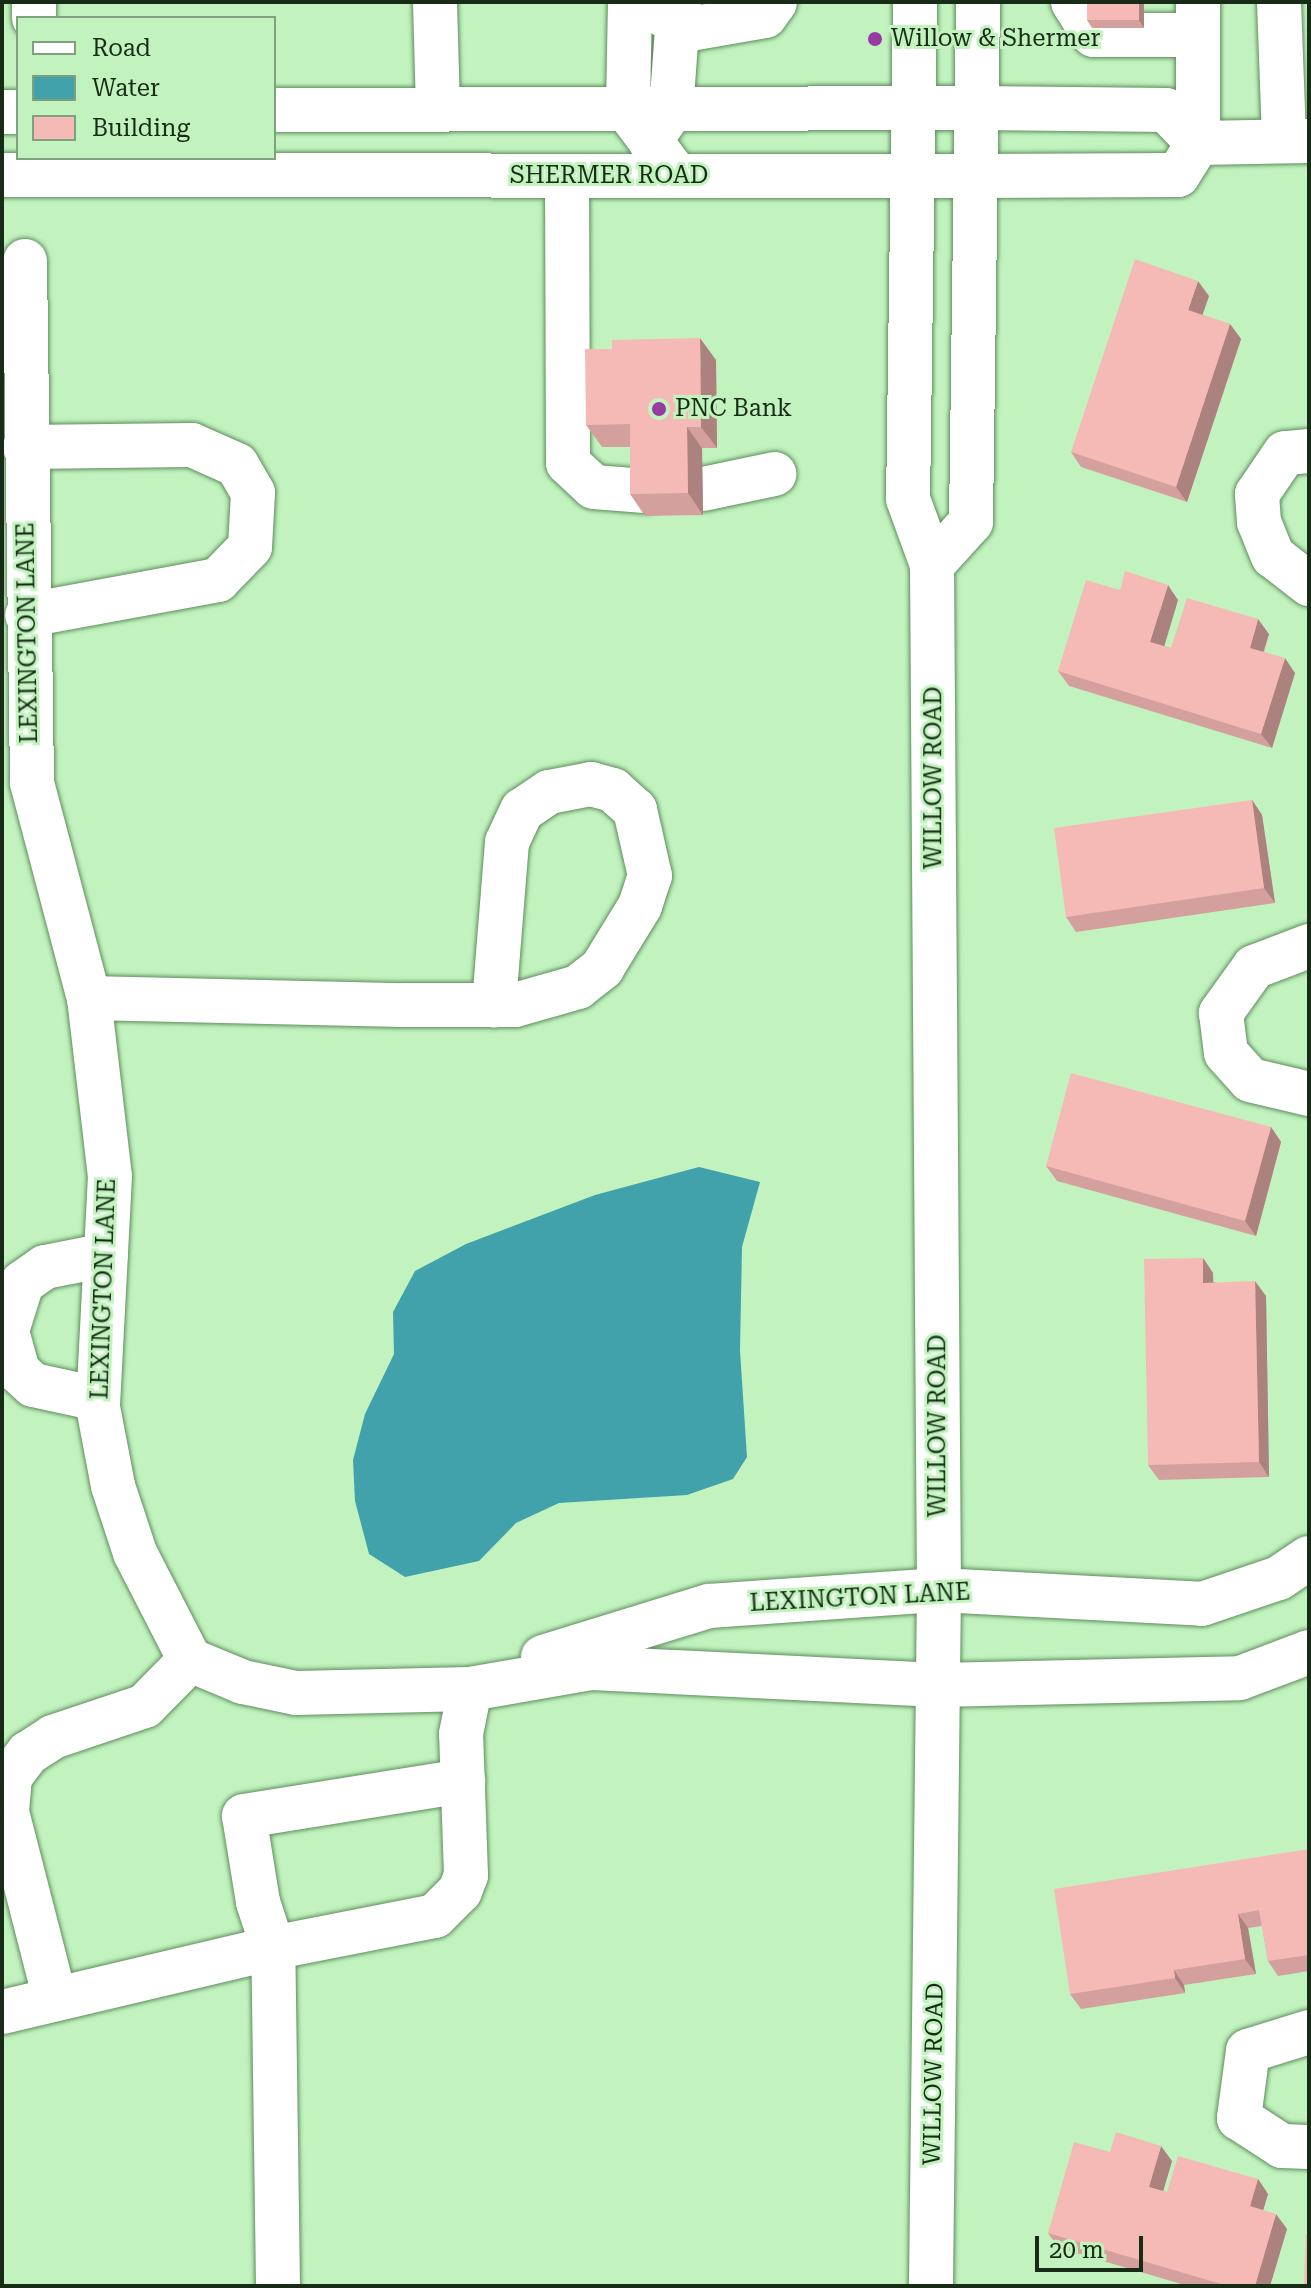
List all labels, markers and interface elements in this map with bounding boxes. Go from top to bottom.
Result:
legend [16,16,276,160]
place label: Willow & Shermer [891,25,1100,53]
marker: Willow & Shermer [866,30,884,48]
text: Road [92,34,151,62]
text: Water [92,74,160,102]
text: Building [92,114,190,142]
street label: SHERMER ROAD [510,162,708,190]
place label: PNC Bank [675,395,792,423]
marker: PNC Bank [650,400,668,418]
street label: LEXINGTON LANE [12,522,44,744]
street label: WILLOW ROAD [920,687,948,869]
street label: LEXINGTON LANE [86,1178,122,1400]
street label: WILLOW ROAD [924,1335,952,1517]
street label: LEXINGTON LANE [749,1578,971,1618]
street label: WILLOW ROAD [918,1982,950,2166]
scale bar [1039,2220,1147,2270]
text: 20 m [1049,2236,1104,2264]

